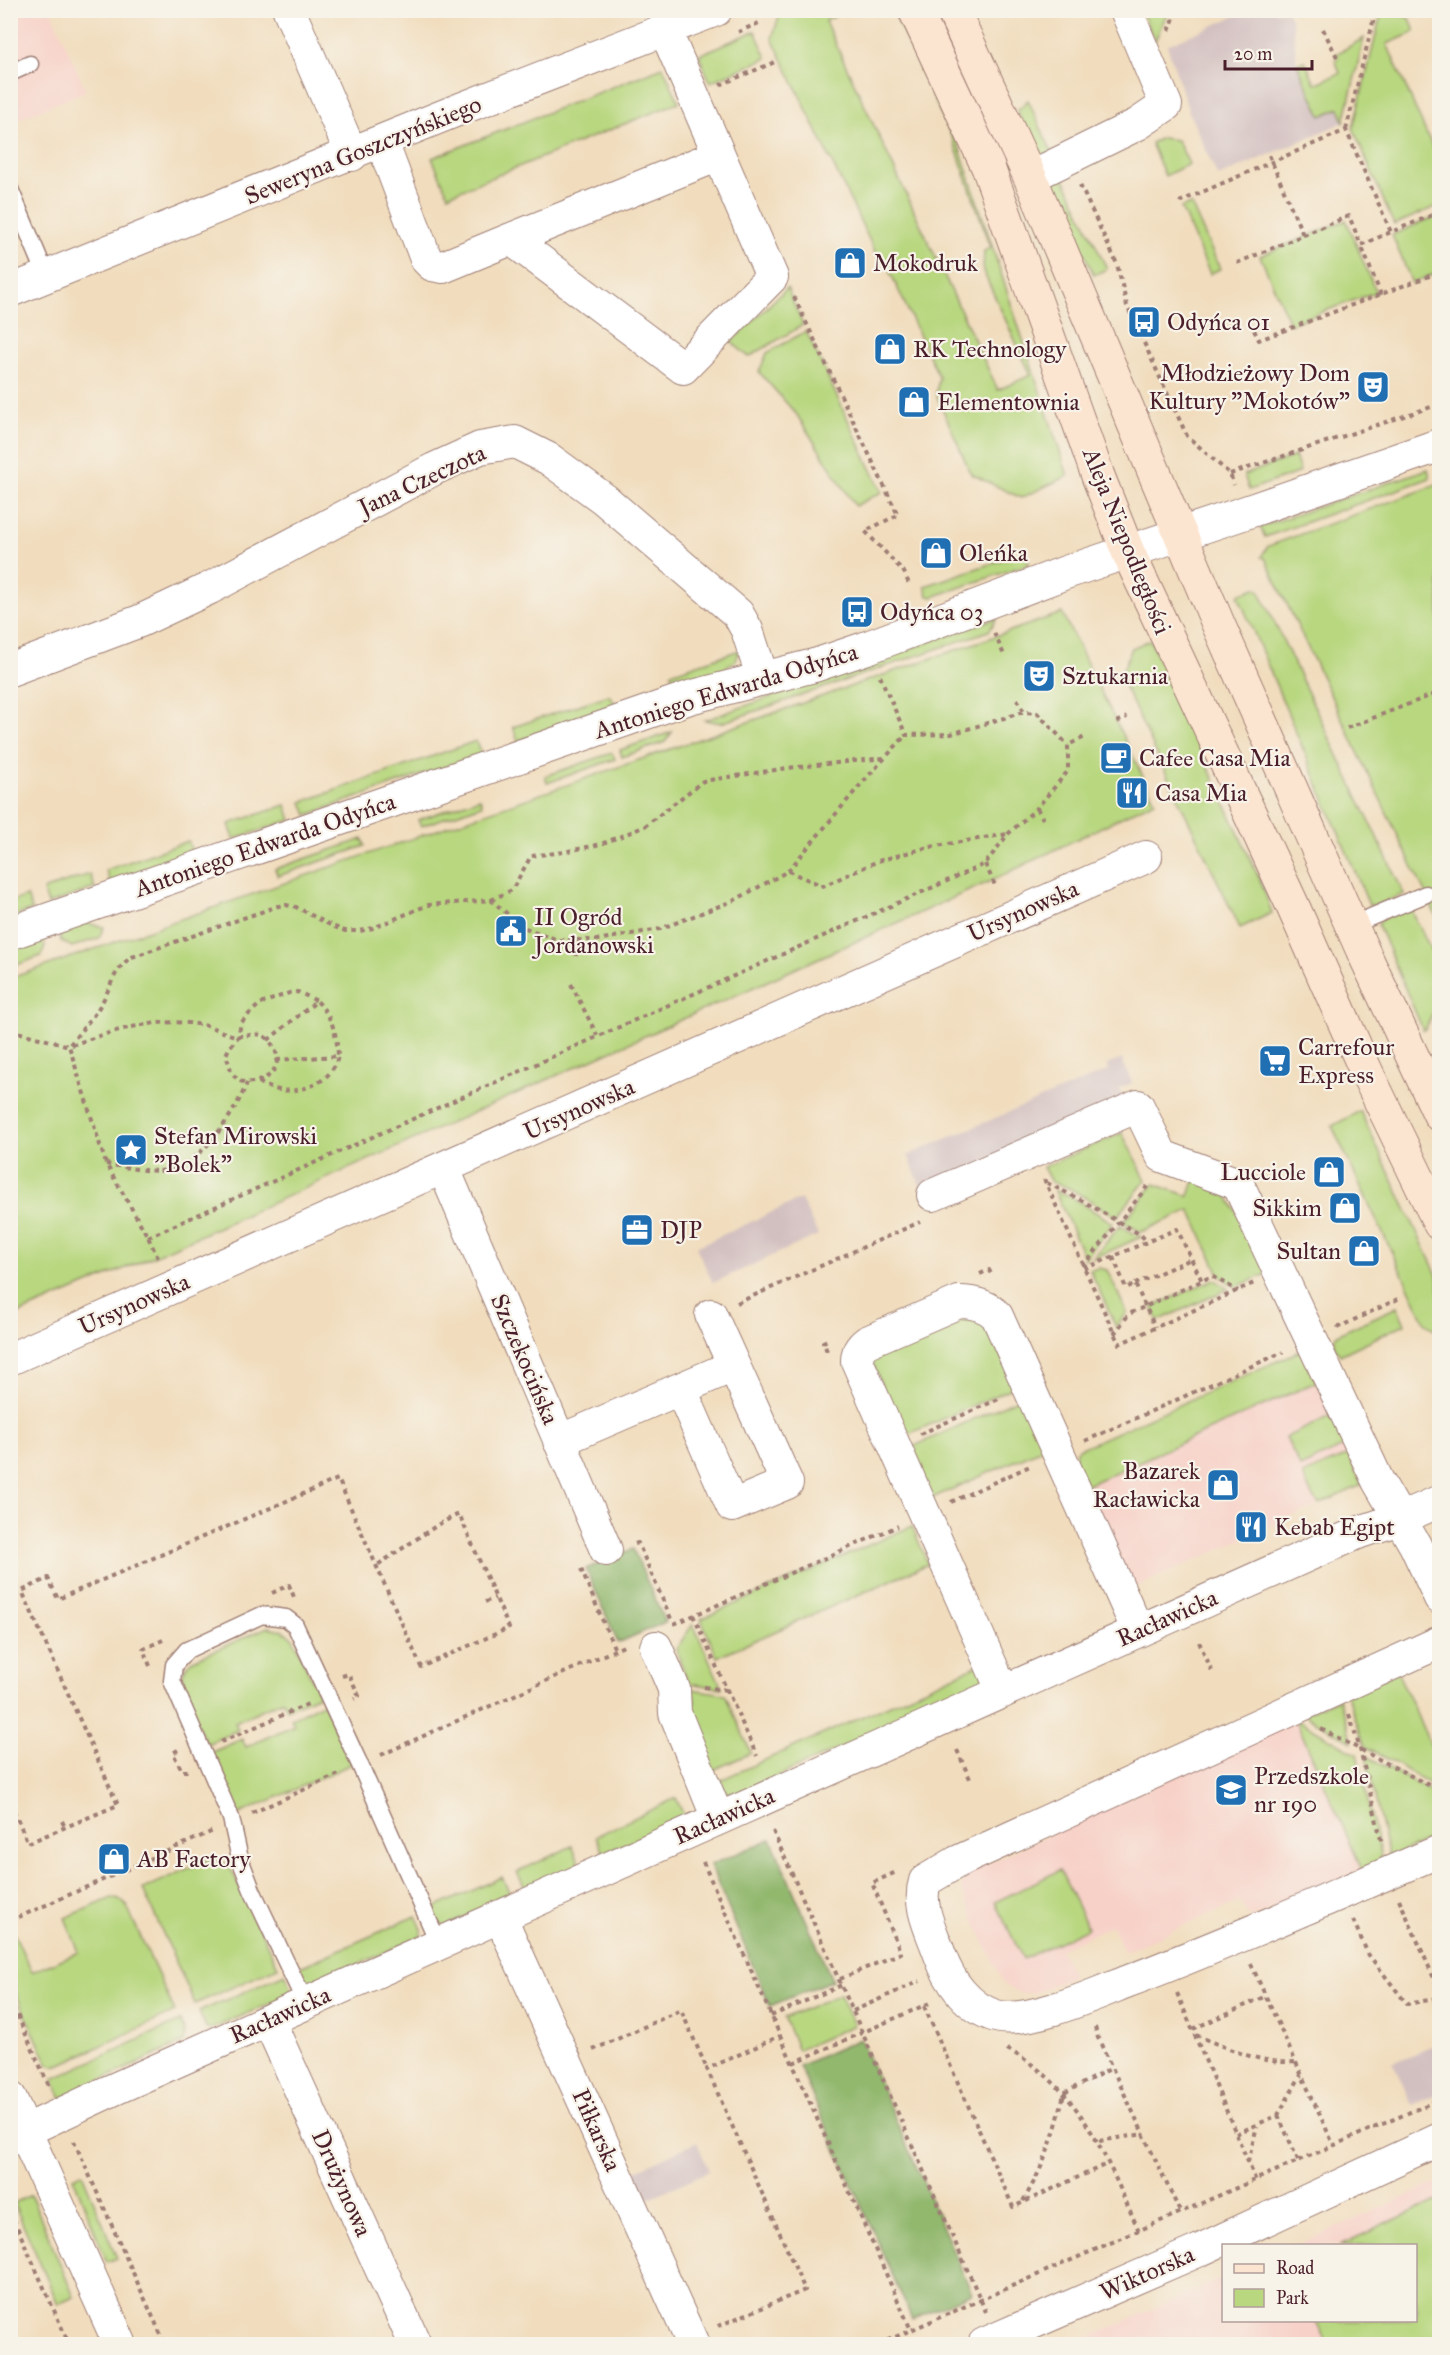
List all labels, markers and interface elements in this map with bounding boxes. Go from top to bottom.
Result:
scale bar [1225,33,1312,71]
text: 20 m [1234,43,1272,65]
street label: Seweryna Goszczyńskiego [240,89,486,211]
shop icon: Mokodruk [832,245,868,281]
place label: Mokodruk [873,248,979,278]
bus stop icon: Odyńca 01 [1126,304,1162,340]
place label: Odyńca 01 [1167,307,1270,337]
shop icon: RK Technology [872,331,908,367]
place label: RK Technology [913,334,1067,364]
place label: Młodzieżowy Dom Kultury "Mokotów" [1149,358,1350,416]
theatre icon: Młodzieżowy Dom Kultury "Mokotów" [1355,369,1391,405]
shop icon: Elementownia [896,384,932,420]
place label: Elementownia [937,387,1081,417]
street label: Jana Czeczota [351,437,491,524]
street label: Aleja Niepodległości [1076,442,1178,639]
shop icon: Oleńka [918,535,954,571]
place label: Oleńka [959,538,1029,568]
bus stop icon: Odyńca 03 [839,594,875,630]
place label: Odyńca 03 [880,597,983,627]
street label: Antoniego Edwarda Odyńca [590,636,862,746]
theatre icon: Sztukarnia [1021,658,1057,694]
place label: Sztukarnia [1062,661,1169,691]
cafe icon: Cafee Casa Mia [1098,740,1134,776]
place label: Cafee Casa Mia [1139,743,1291,773]
restaurant icon: Casa Mia [1114,775,1150,811]
place label: Casa Mia [1155,778,1248,808]
street label: Antoniego Edwarda Odyńca [130,786,400,904]
street label: Ursynowska [963,873,1084,949]
place label: II Ogród Jordanowski [531,902,654,960]
public building icon: II Ogród Jordanowski [493,913,529,949]
place label: Carrefour Express [1298,1032,1394,1090]
supermarket icon: Carrefour Express [1257,1043,1293,1079]
street label: Ursynowska [519,1071,640,1147]
place label: Stefan Mirowski "Bolek" [154,1121,318,1179]
place icon: Stefan Mirowski "Bolek" [113,1132,149,1168]
shop icon: Lucciole [1311,1154,1347,1190]
place label: Lucciole [1220,1157,1306,1187]
shop icon: Sikkim [1327,1190,1363,1226]
place label: Sikkim [1253,1193,1322,1223]
office icon: DJP [619,1212,655,1248]
place label: DJP [660,1215,702,1245]
shop icon: Sultan [1346,1233,1382,1269]
place label: Sultan [1276,1236,1341,1266]
street label: Ursynowska [74,1266,195,1342]
street label: Szczekocińska [484,1289,566,1430]
place label: Bazarek Racławicka [1093,1456,1201,1514]
shop icon: Bazarek Racławicka [1205,1467,1241,1503]
restaurant icon: Kebab Egipt [1233,1509,1269,1545]
place label: Kebab Egipt [1274,1512,1395,1542]
street label: Racławicka [1112,1582,1223,1654]
place label: Przedszkole nr 190 [1254,1761,1369,1819]
school or university icon: Przedszkole nr 190 [1213,1772,1249,1808]
street label: Racławicka [669,1780,780,1852]
shop icon: AB Factory [96,1841,132,1877]
place label: AB Factory [136,1844,251,1874]
street label: Racławicka [225,1979,336,2051]
street label: Piłkarska [566,2084,629,2177]
street label: Drużynowa [305,2125,379,2242]
street label: Wiktorska [1095,2239,1200,2307]
legend [1222,2244,1417,2322]
text: Road [1276,2257,1314,2279]
text: Park [1276,2287,1309,2309]

